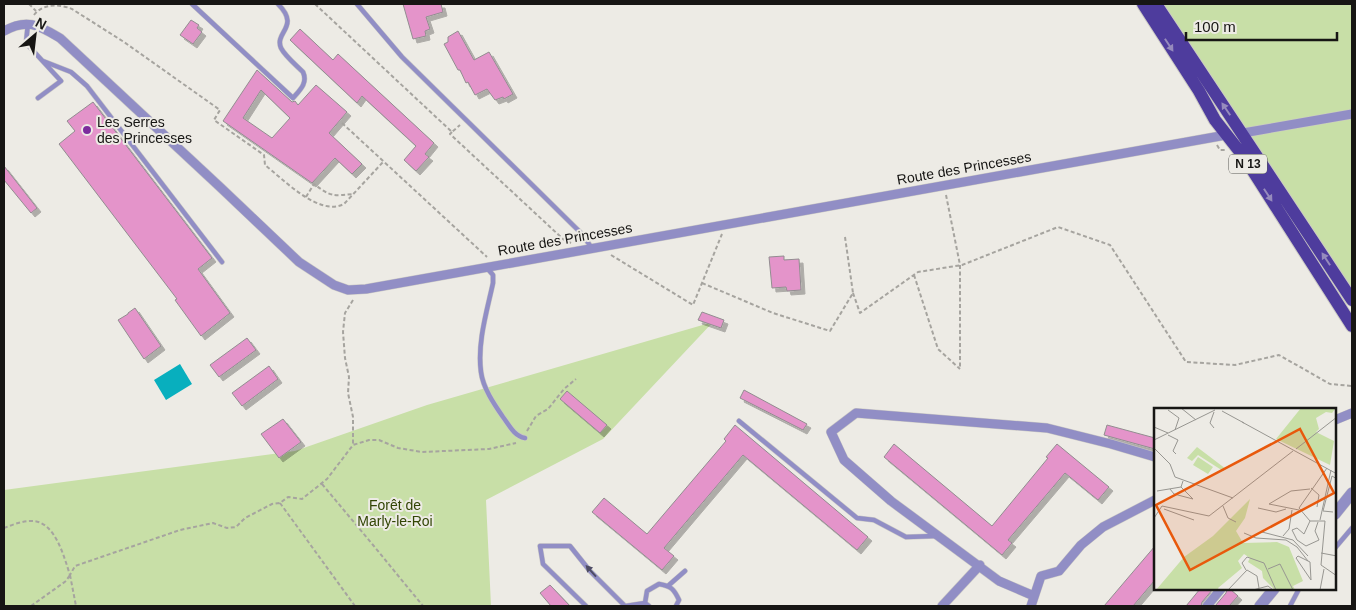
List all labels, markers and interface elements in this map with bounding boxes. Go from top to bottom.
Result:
north arrow [10,10,60,60]
scale bar [1186,10,1337,42]
text: N [33,14,49,33]
text: 100 m [1194,18,1236,35]
one-way arrow [1164,38,1174,51]
one-way arrow [1221,103,1231,116]
place label: Les Serres des Princesses [97,114,192,146]
marker: Les Serres des Princesses [81,124,93,136]
street label: Route des Princesses [896,148,1032,188]
road number: N 13 [1229,154,1267,173]
one-way arrow [1263,188,1273,202]
street label: Route des Princesses [497,219,633,259]
one-way arrow [1321,253,1330,266]
inset map [1154,408,1336,590]
park label: Forêt de Marly-le-Roi [357,497,433,529]
one-way arrow [585,566,597,578]

